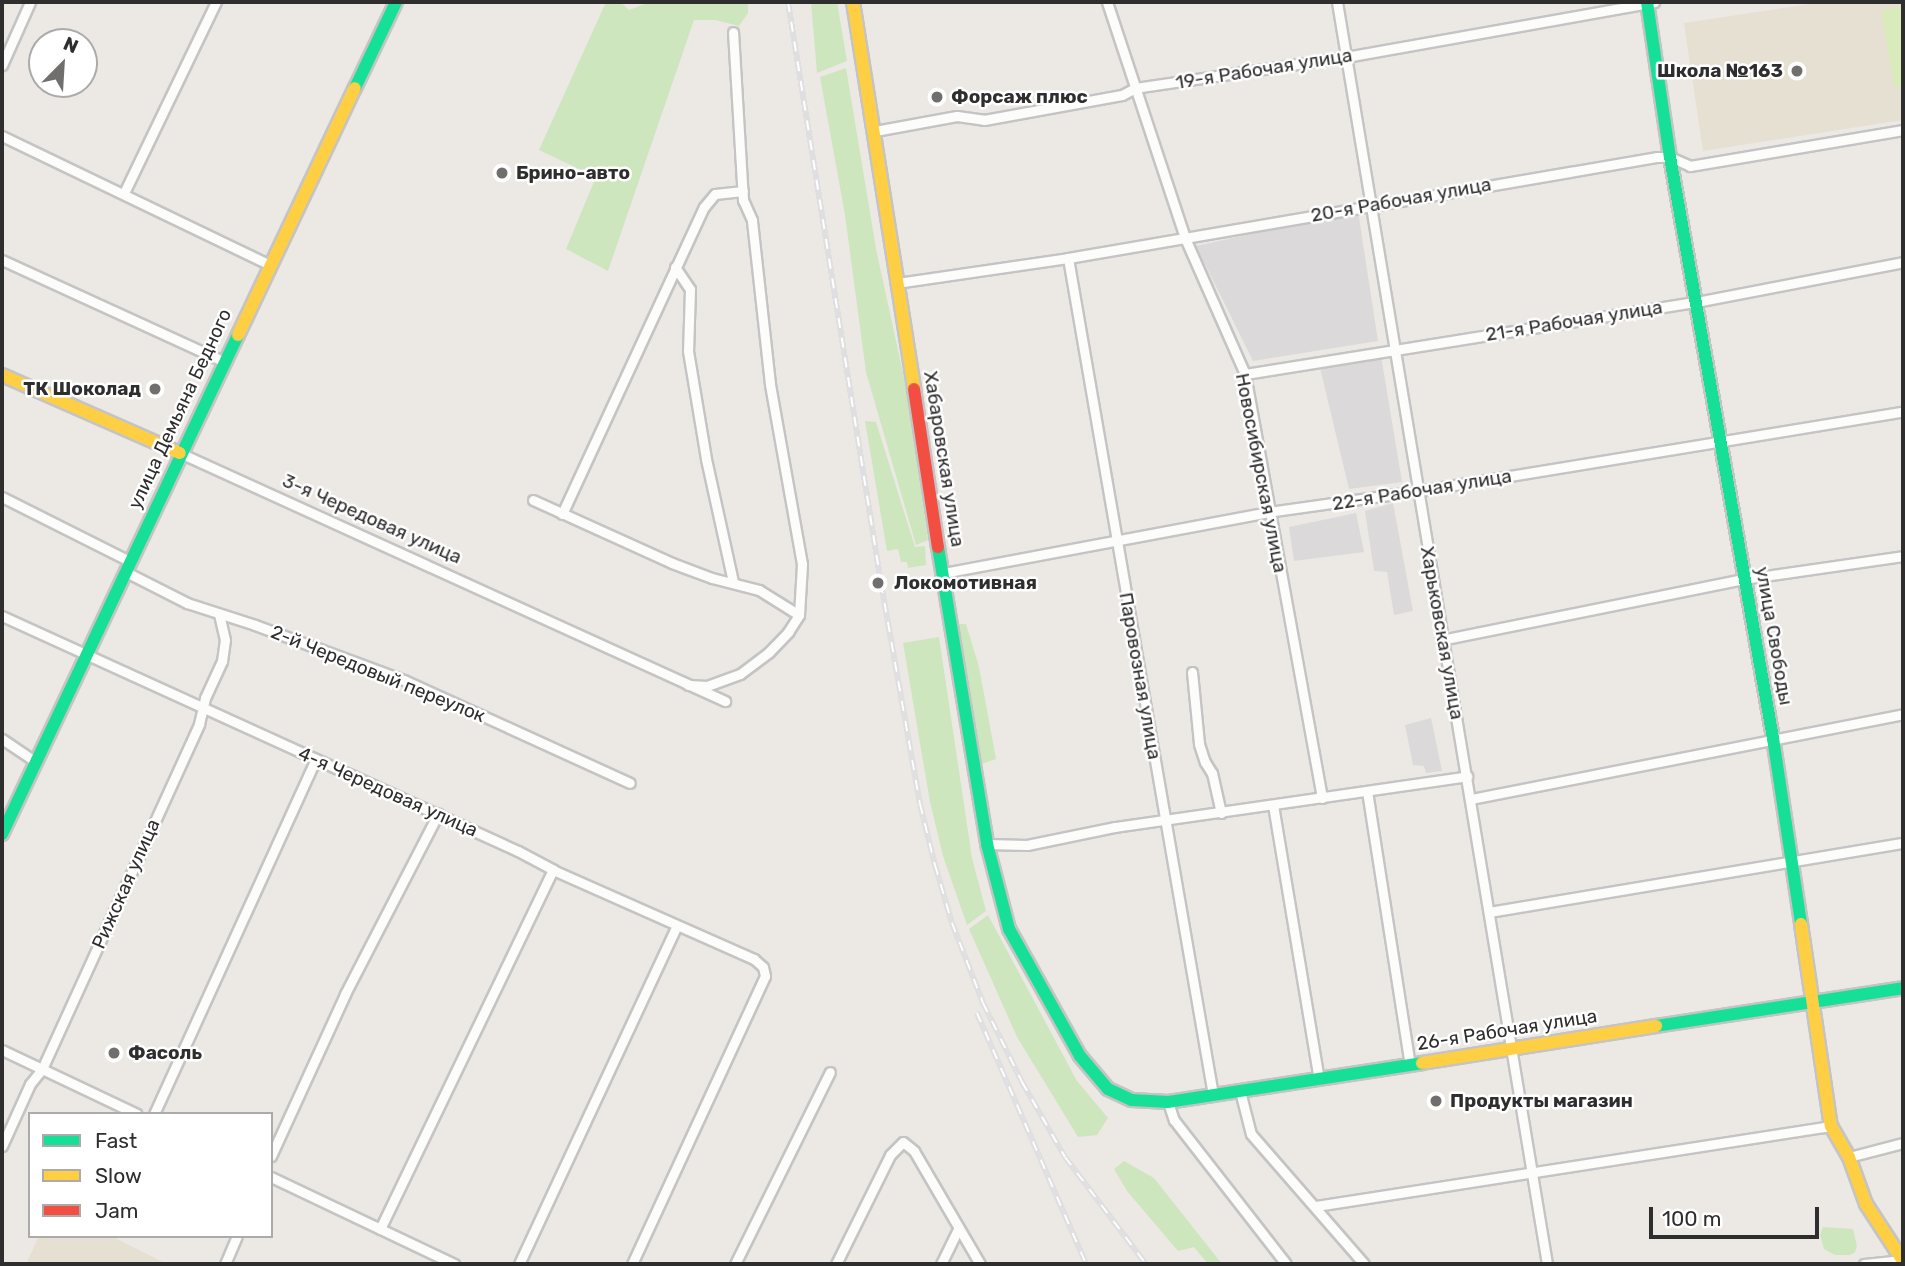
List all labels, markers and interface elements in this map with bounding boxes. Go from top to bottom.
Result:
north arrow [28,28,98,98]
text: N [60,32,82,58]
street label: 19-я Рабочая улица [1174,44,1354,94]
place label: Школа №163 [1657,60,1783,82]
marker: Школа №163 [1789,63,1805,79]
place label: Форсаж плюс [951,86,1088,108]
marker: Форсаж плюс [929,89,945,105]
place label: Брино-авто [516,162,630,184]
marker: Брино-авто [494,165,510,181]
street label: 20-я Рабочая улица [1309,173,1493,227]
street label: 21-я Рабочая улица [1484,296,1664,346]
street label: улица Демьяна Бедного [123,305,237,513]
street label: Хабаровская улица [919,369,969,549]
street label: Новосибирская улица [1230,371,1292,575]
place label: ТК Шоколад [23,378,141,400]
marker: ТК Шоколад [147,381,163,397]
street label: 22-я Рабочая улица [1331,465,1513,515]
street label: 3-я Чередовая улица [279,469,465,569]
street label: Харьковская улица [1416,545,1468,721]
street label: улица Свободы [1751,565,1797,707]
place label: Локомотивная [894,572,1037,594]
marker: Локомотивная [868,573,888,593]
street label: Паровозная улица [1114,591,1166,761]
street label: 2-й Чередовый переулок [267,620,489,728]
street label: 4-я Чередовая улица [295,742,481,842]
street label: Рижская улица [87,816,165,952]
street label: 26-я Рабочая улица [1415,1005,1599,1055]
place label: Фасоль [128,1042,202,1064]
marker: Фасоль [106,1045,122,1061]
place label: Продукты магазин [1450,1090,1633,1112]
marker: Продукты магазин [1428,1093,1444,1109]
legend [28,1112,273,1238]
text: Fast [95,1128,137,1153]
text: Slow [95,1163,142,1188]
scale bar [1653,1192,1823,1236]
text: Jam [95,1198,139,1223]
text: 100 m [1662,1206,1721,1231]

